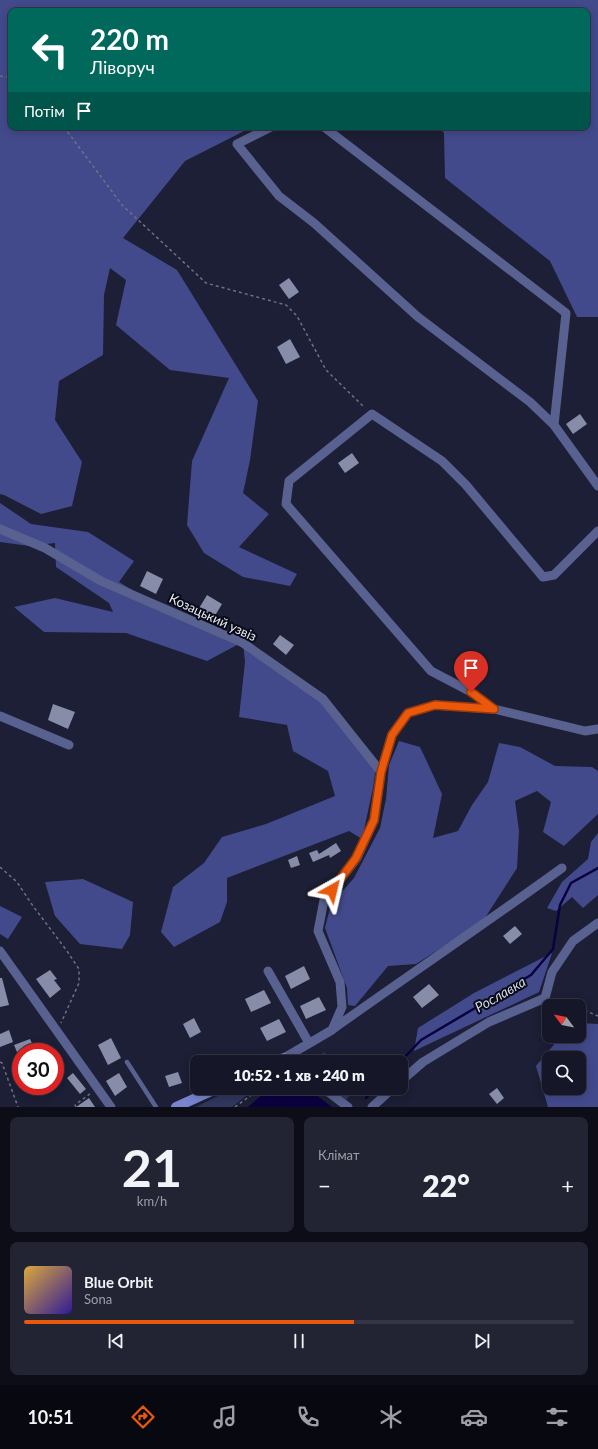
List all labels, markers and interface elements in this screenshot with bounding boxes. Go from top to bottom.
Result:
text: 220 m [90,22,169,56]
icon: left [24,24,76,76]
text: Ліворуч [90,56,155,78]
icon: arrive [73,100,95,122]
text: Потім [24,102,65,120]
street label: Козацький узвіз [167,590,259,644]
pin [454,651,488,692]
icon: arrive [460,657,482,679]
position arrow [311,869,353,911]
water label: Рославка [471,973,529,1015]
north arrow [542,999,586,1043]
map controls [542,999,586,1095]
speed limit sign: 30 [12,1043,64,1095]
button: search [542,1051,586,1095]
text: 10:52 · 1 хв · 240 m [233,1066,365,1084]
text: 21 [122,1136,182,1198]
text: Клімат [318,1147,359,1163]
text: 22° [422,1167,470,1203]
text: − [318,1172,331,1199]
text: + [561,1172,574,1199]
text: km/h [137,1193,167,1209]
text: Blue Orbit [84,1273,153,1291]
text: Sona [84,1291,112,1307]
icon: previous [105,1330,127,1352]
icon: pause [288,1330,310,1352]
icon: next [471,1330,493,1352]
icon: directions [129,1403,157,1431]
icon: music [211,1403,239,1431]
icon: phone [294,1403,322,1431]
icon: climate [377,1403,405,1431]
icon: car [460,1403,488,1431]
icon: filters [543,1403,571,1431]
text: 10:51 [27,1406,74,1428]

